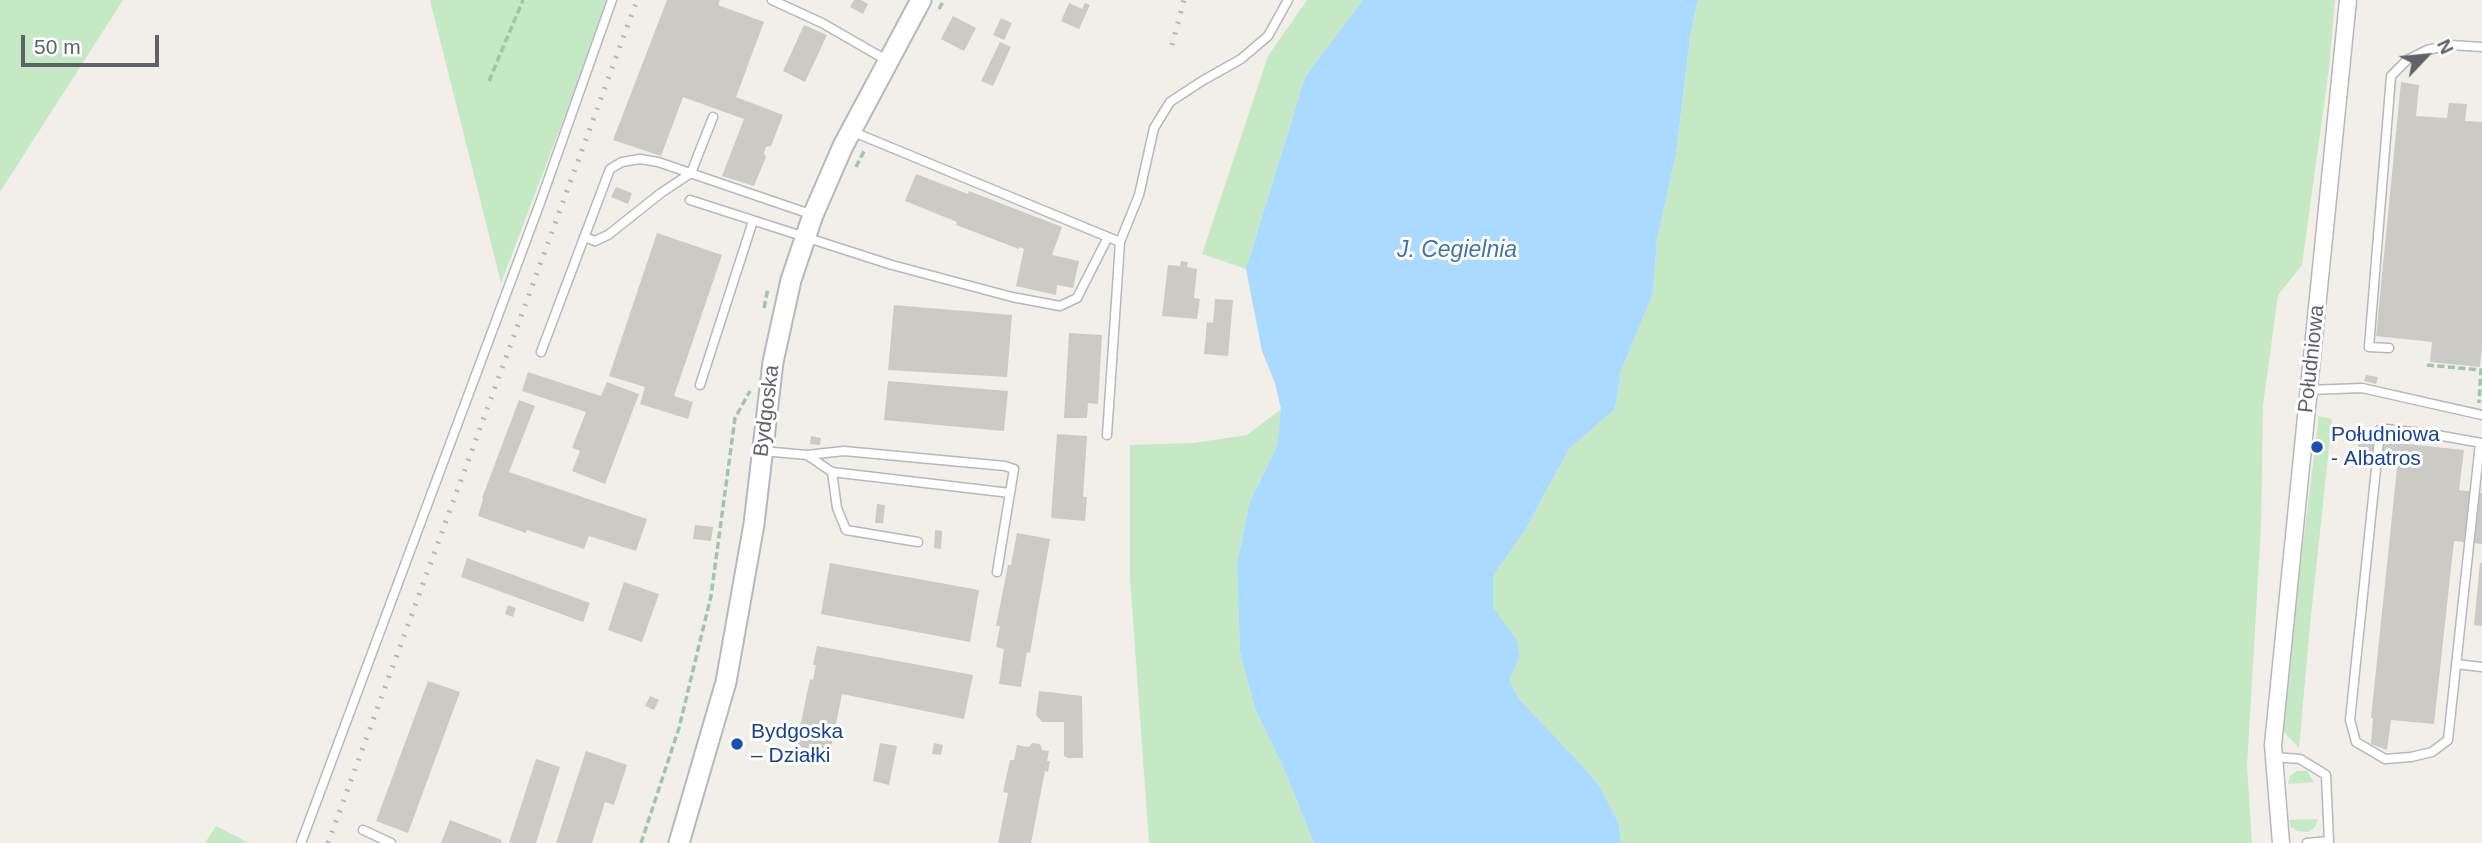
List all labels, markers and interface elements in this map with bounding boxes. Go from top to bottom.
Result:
scale bar [24,21,163,65]
north arrow [2391,21,2461,91]
text: 50 m [34,35,81,58]
text: N [2433,36,2458,57]
water label: J. Cegielnia [1397,237,1517,265]
street label: Południowa [2294,304,2330,414]
street label: Bydgoska [749,364,785,458]
place label: Południowa - Albatros [2331,422,2440,472]
marker: Południowa - Albatros [2309,439,2325,455]
place label: Bydgoska – Działki [751,719,843,769]
marker: Bydgoska – Działki [729,736,745,752]

